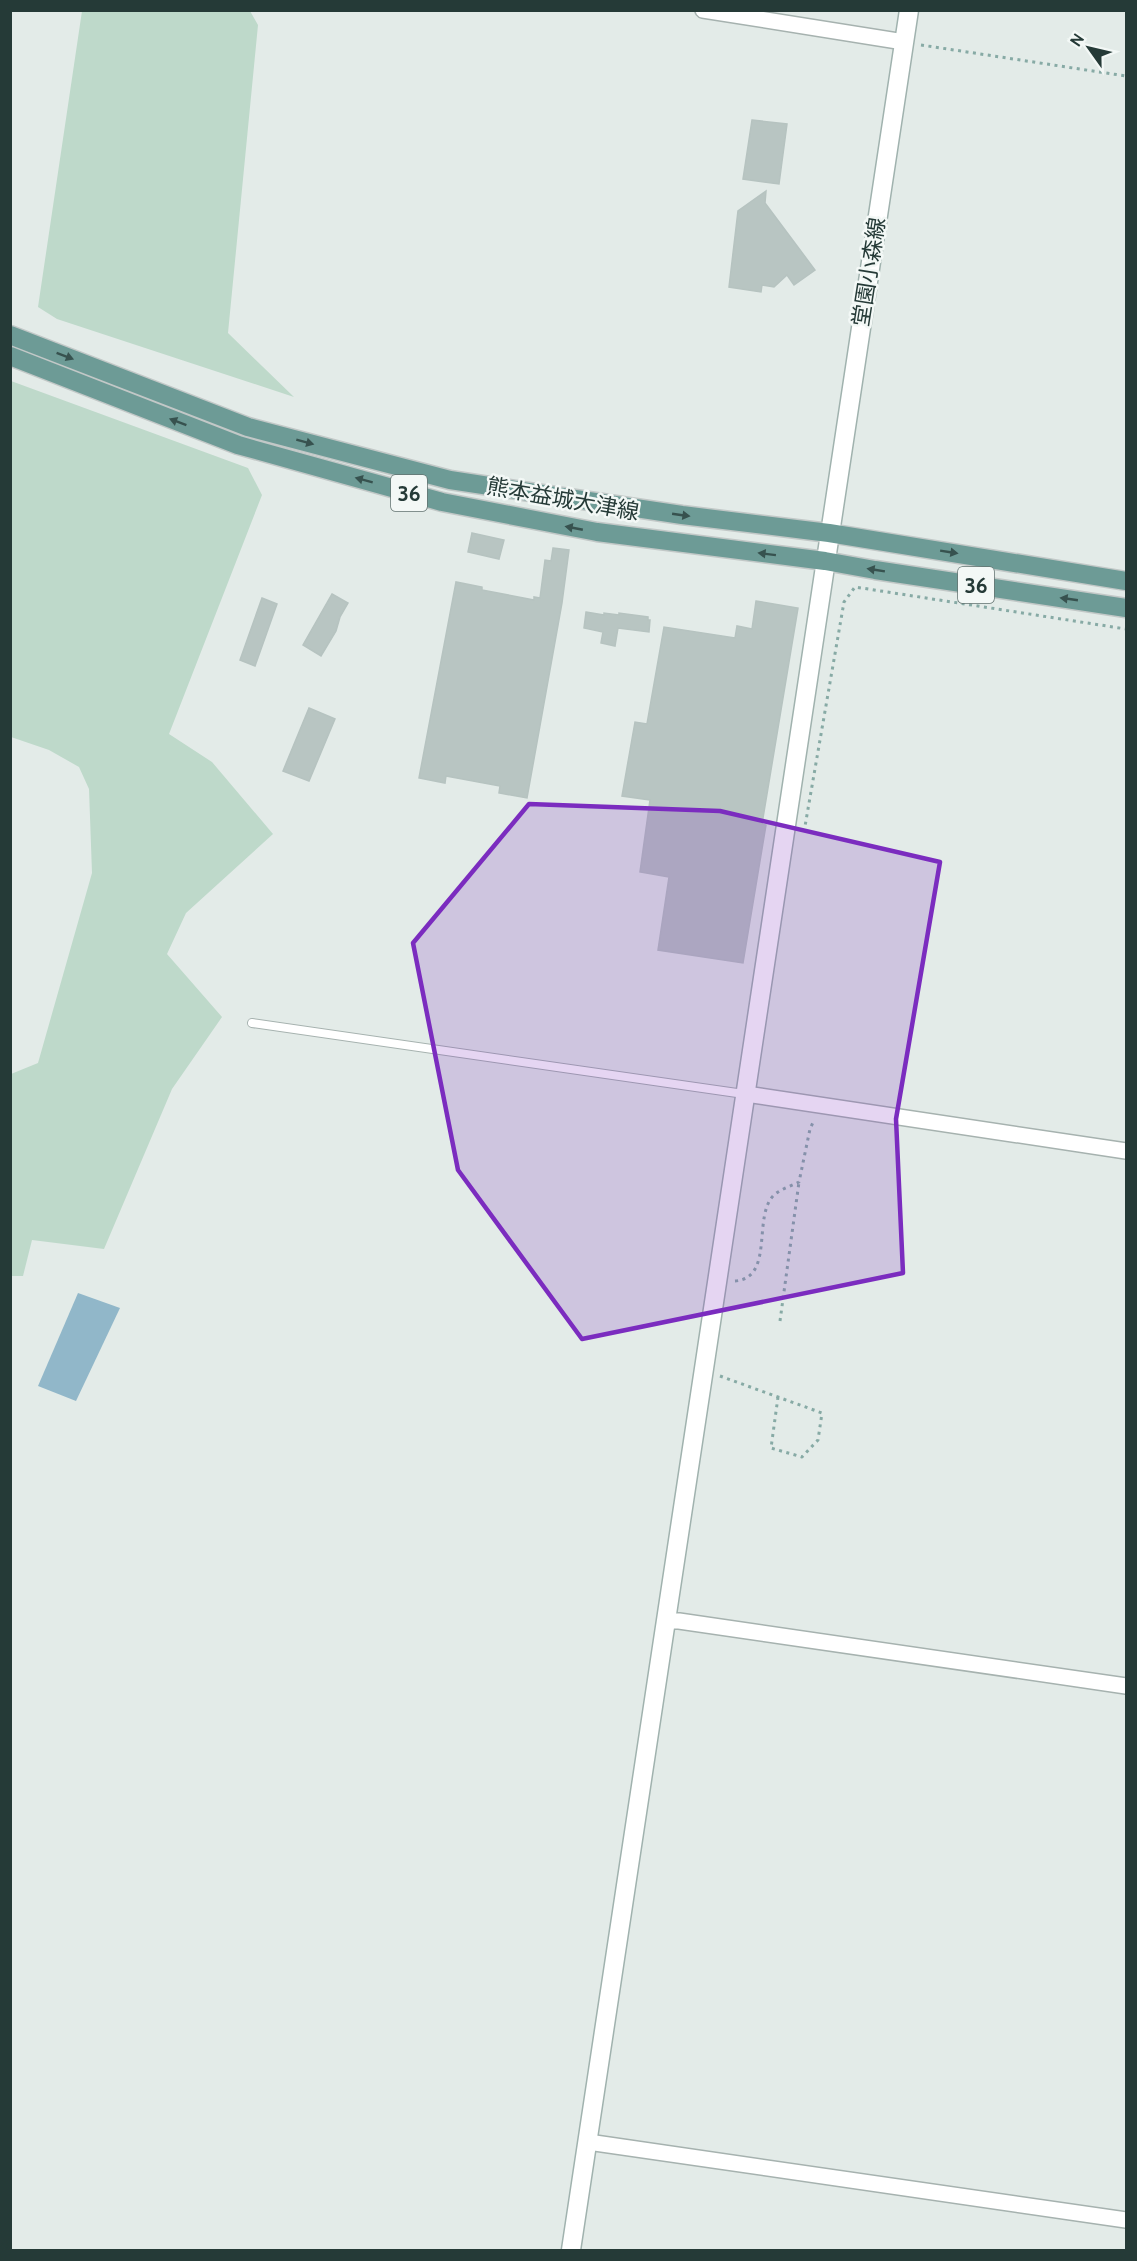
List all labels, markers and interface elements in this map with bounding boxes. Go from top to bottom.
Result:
north arrow [1059,18,1119,78]
text: N [1066,30,1088,50]
street label: 堂園小森線 [847,216,891,328]
one-way arrow [56,352,74,361]
one-way arrow [169,417,187,426]
one-way arrow [296,438,314,448]
street label: 熊本益城大津線 [485,472,641,526]
one-way arrow [355,475,373,484]
road number: 36 [391,475,427,511]
one-way arrow [672,510,691,519]
one-way arrow [564,523,583,532]
one-way arrow [939,548,958,557]
one-way arrow [758,549,777,558]
one-way arrow [866,566,885,575]
road number: 36 [958,567,994,603]
one-way arrow [1059,594,1078,603]

